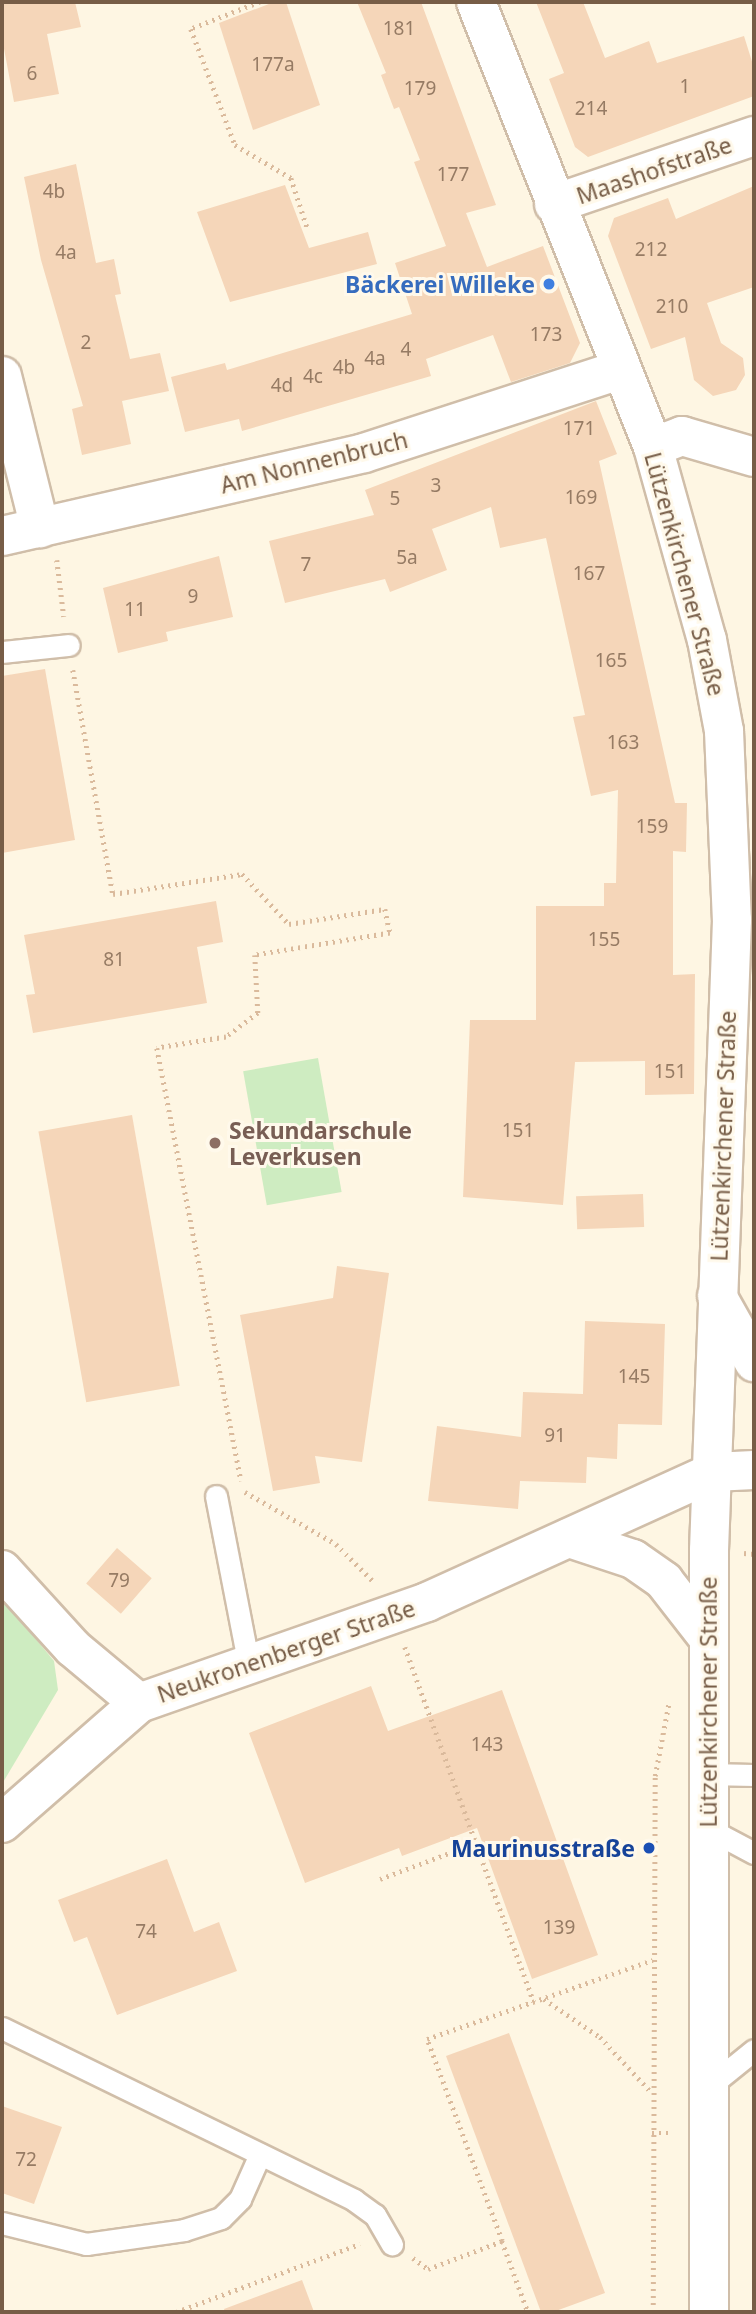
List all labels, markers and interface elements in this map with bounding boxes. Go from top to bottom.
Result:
house number: 181 [383,18,415,40]
house number: 177a [251,54,295,76]
house number: 6 [27,63,37,85]
house number: 1 [680,76,690,98]
house number: 179 [404,78,436,100]
house number: 214 [575,98,607,120]
street label: Maashofstraße [573,131,735,209]
house number: 177 [437,164,469,186]
house number: 4b [43,181,65,203]
house number: 212 [635,239,667,261]
house number: 4a [55,242,77,264]
place label: Bäckerei Willeke [345,270,535,298]
marker: Bäckerei Willeke [541,276,557,292]
house number: 210 [656,296,688,318]
house number: 173 [530,324,562,346]
house number: 2 [81,332,91,354]
house number: 4 [401,339,411,361]
house number: 4a [364,348,386,370]
house number: 4b [333,357,355,379]
house number: 4c [303,366,323,388]
house number: 4d [271,375,293,397]
house number: 171 [563,418,595,440]
street label: Am Nonnenbruch [217,425,411,499]
street label: Lützenkirchener Straße [639,449,731,699]
house number: 3 [431,475,441,497]
house number: 169 [565,487,597,509]
house number: 5 [390,488,400,510]
house number: 5a [396,547,418,569]
house number: 7 [301,554,311,576]
house number: 167 [573,563,605,585]
house number: 9 [188,586,198,608]
house number: 11 [124,599,146,621]
house number: 165 [595,650,627,672]
house number: 163 [607,732,639,754]
house number: 159 [636,816,668,838]
house number: 155 [588,929,620,951]
house number: 81 [103,949,125,971]
street label: Lützenkirchener Straße [705,1010,741,1262]
house number: 151 [654,1061,686,1083]
place label: Sekundarschule Leverkusen [229,1116,412,1170]
house number: 151 [502,1120,534,1142]
marker: Sekundarschule Leverkusen [207,1135,223,1151]
house number: 145 [618,1366,650,1388]
house number: 91 [544,1425,566,1447]
house number: 79 [108,1570,130,1592]
street label: Lützenkirchener Straße [694,1576,722,1828]
street label: Neukronenberger Straße [154,1594,418,1708]
house number: 143 [471,1734,503,1756]
place label: Maurinusstraße [451,1834,635,1862]
marker: Maurinusstraße [641,1840,657,1856]
house number: 139 [543,1917,575,1939]
house number: 74 [135,1921,157,1943]
house number: 72 [15,2149,37,2171]

